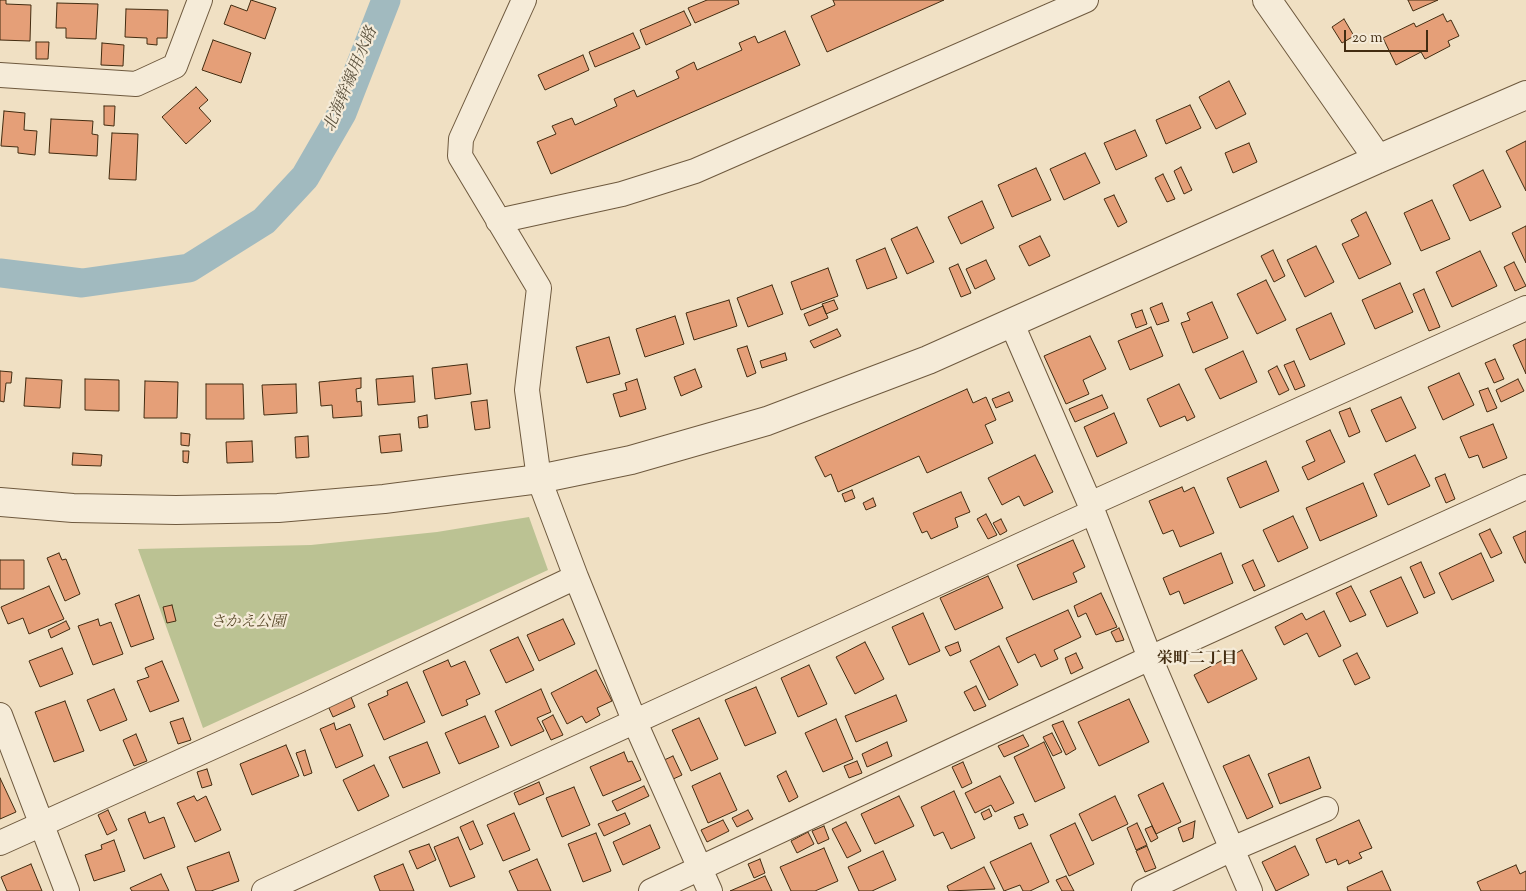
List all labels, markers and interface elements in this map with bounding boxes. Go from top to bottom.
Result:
scale bar [1346,20,1430,52]
water label: 北海幹線用水路 [321,25,383,135]
text: 20 m [1352,28,1383,49]
park label: さかえ公園 [211,614,285,632]
district label: 栄町二丁目 [1157,650,1237,670]

